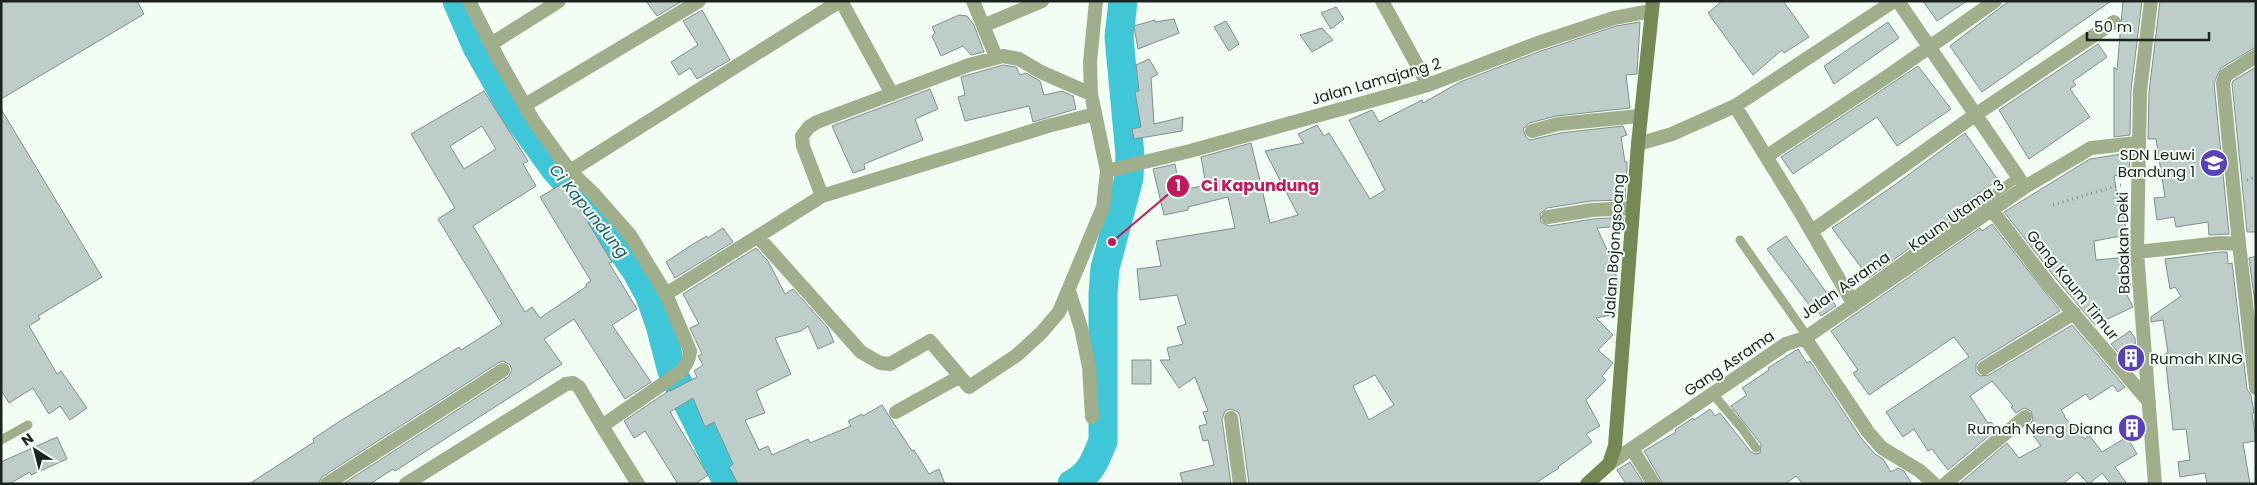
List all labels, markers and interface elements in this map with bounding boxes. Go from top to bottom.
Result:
scale bar [2087,10,2210,42]
text: 50 m [2094,16,2132,37]
street label: Jalan Lamajang 2 [1309,52,1443,110]
place label: SDN Leuwi Bandung 1 [2118,144,2195,182]
school or university icon: SDN Leuwi Bandung 1 [2199,148,2229,178]
water label: Ci Kapundung [544,159,634,263]
callout: Ci Kapundung [1166,170,1329,201]
street label: Jalan Bojongsoang [1598,173,1630,319]
text: Ci Kapundung [1201,174,1319,197]
street label: Kaum Utama 3 [1904,174,2008,256]
text: 1 [1175,175,1181,196]
street label: Babakan Deki [2112,192,2134,294]
street label: Gang Kaum Timur [2022,225,2124,345]
street label: Jalan Asrama [1796,246,1894,324]
street label: Gang Asrama [1680,325,1778,401]
building icon: Rumah KING [2116,343,2146,373]
place label: Rumah KING [2150,348,2243,369]
building icon: Rumah Neng Diana [2117,413,2147,443]
place label: Rumah Neng Diana [1967,418,2113,439]
north arrow [10,425,60,475]
text: N [17,428,37,451]

